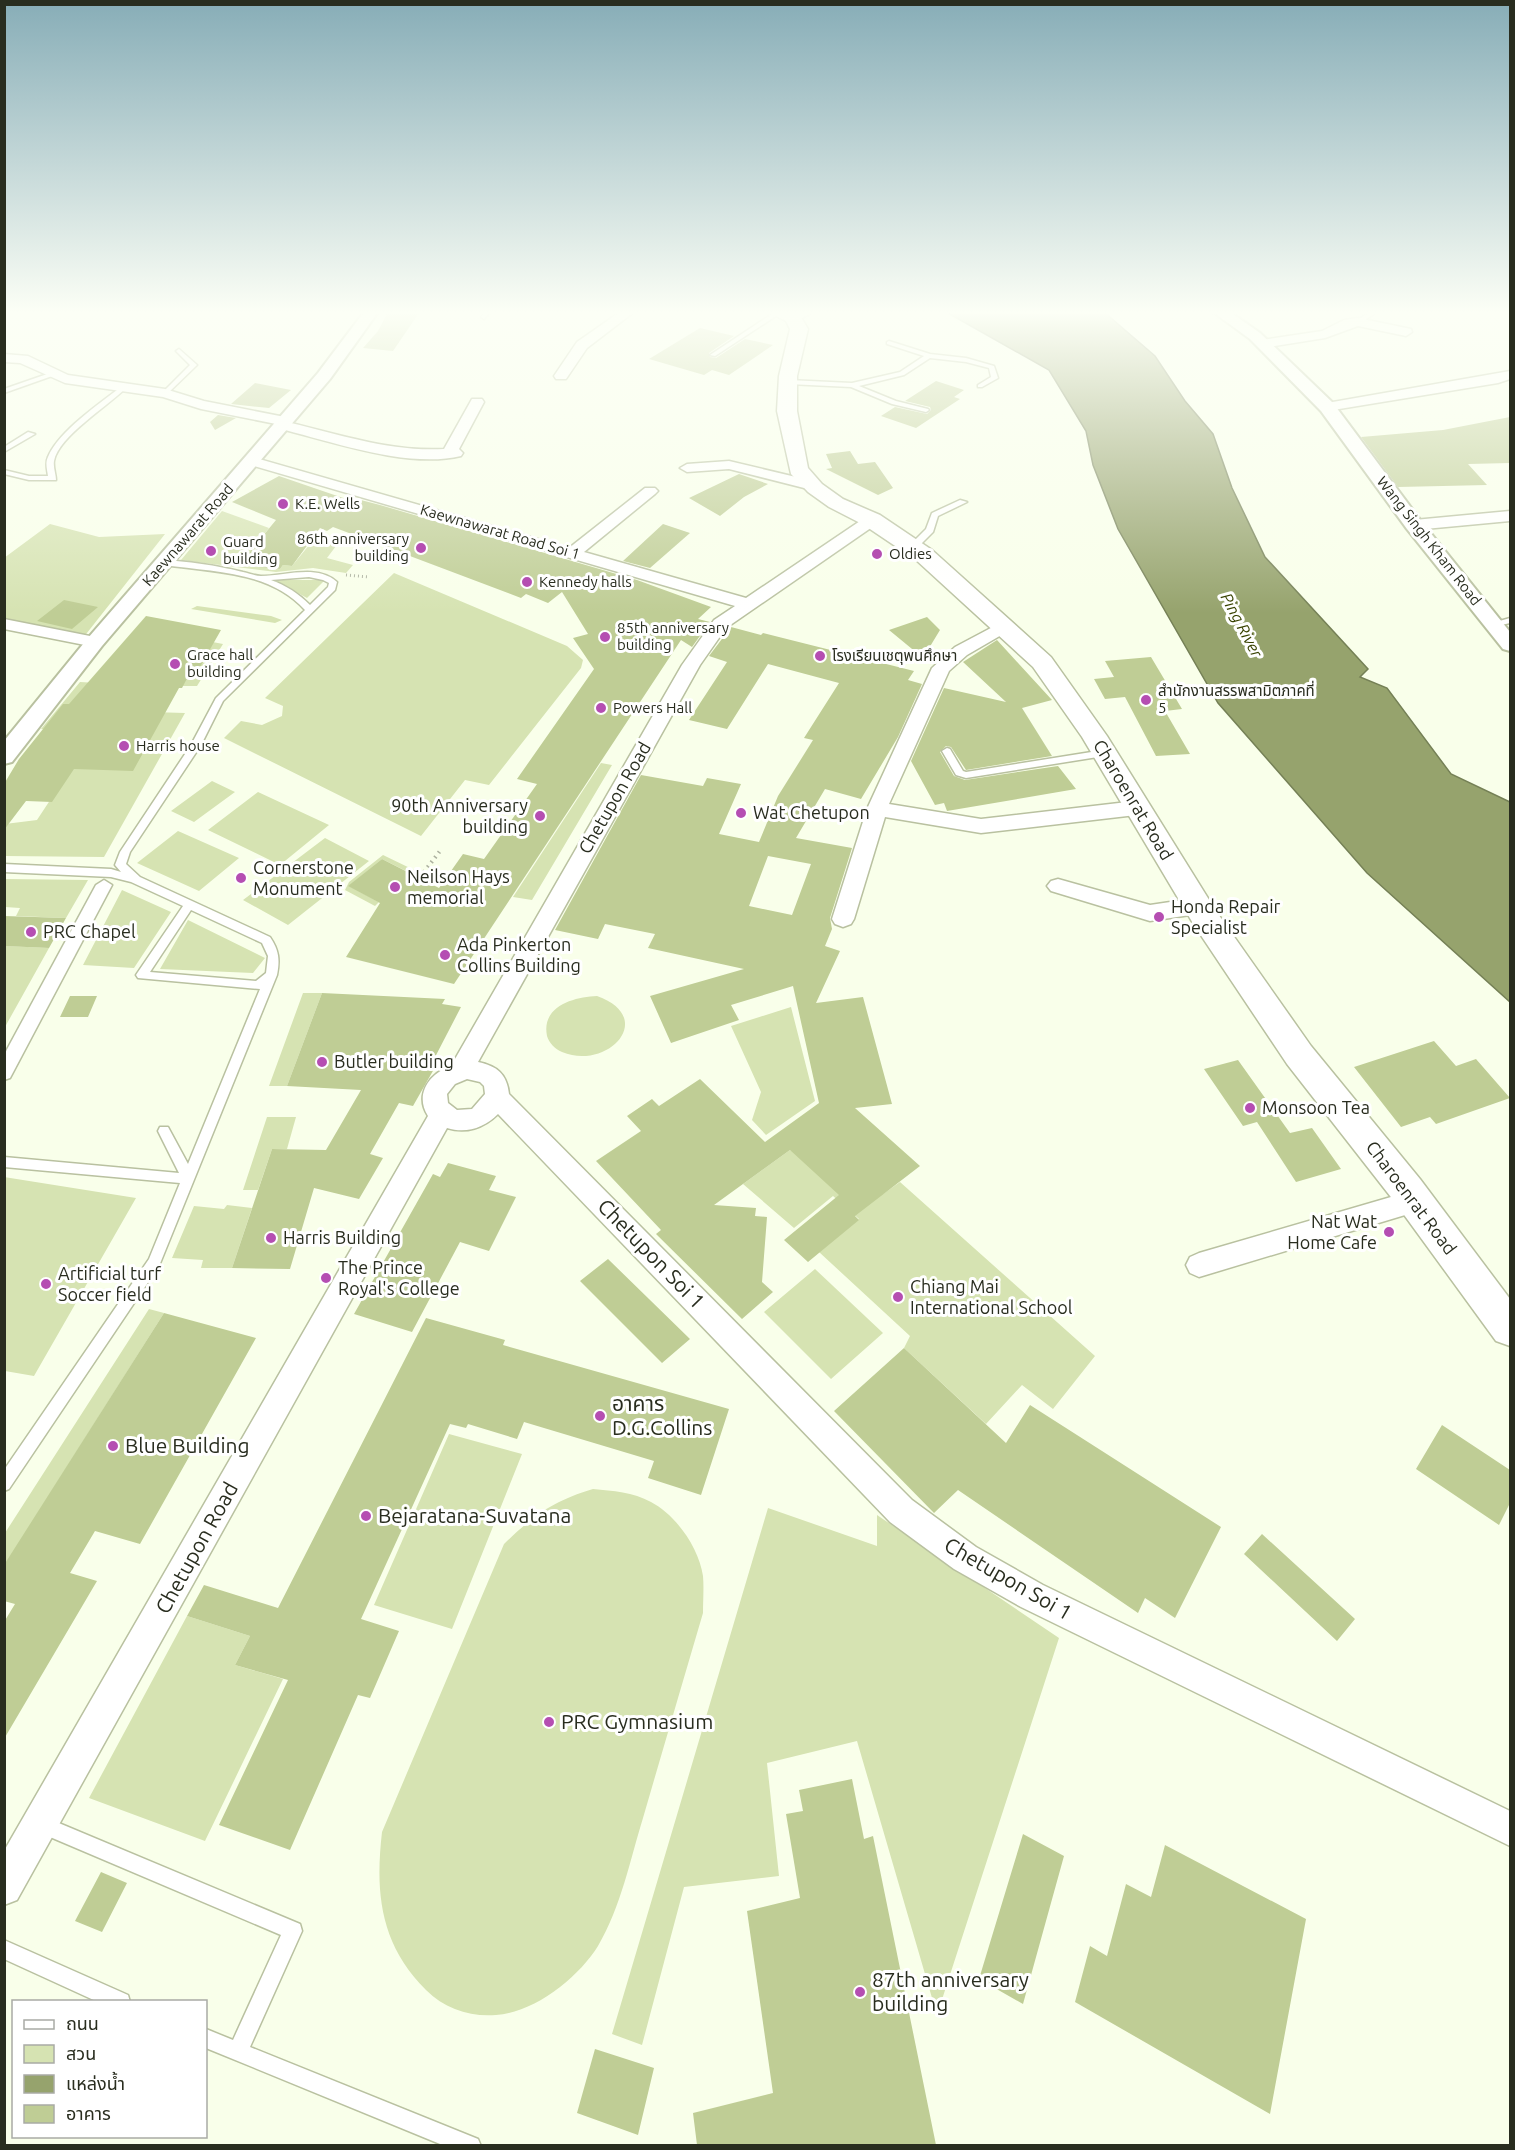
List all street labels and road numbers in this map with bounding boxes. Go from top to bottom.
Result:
street label: Wang Singh Kham Road [1374,473,1485,609]
street label: Kaewnawarat Road [139,480,237,589]
street label: Kaewnawarat Road Soi 1 [418,501,582,562]
street label: Charoenrat Road [1090,736,1178,863]
street label: Chetupon Road [574,738,654,857]
street label: Charoenrat Road [1363,1137,1461,1258]
street label: Chetupon Soi 1 [593,1193,710,1313]
street label: Chetupon Road [150,1478,242,1617]
street label: Chetupon Soi 1 [941,1532,1076,1624]

